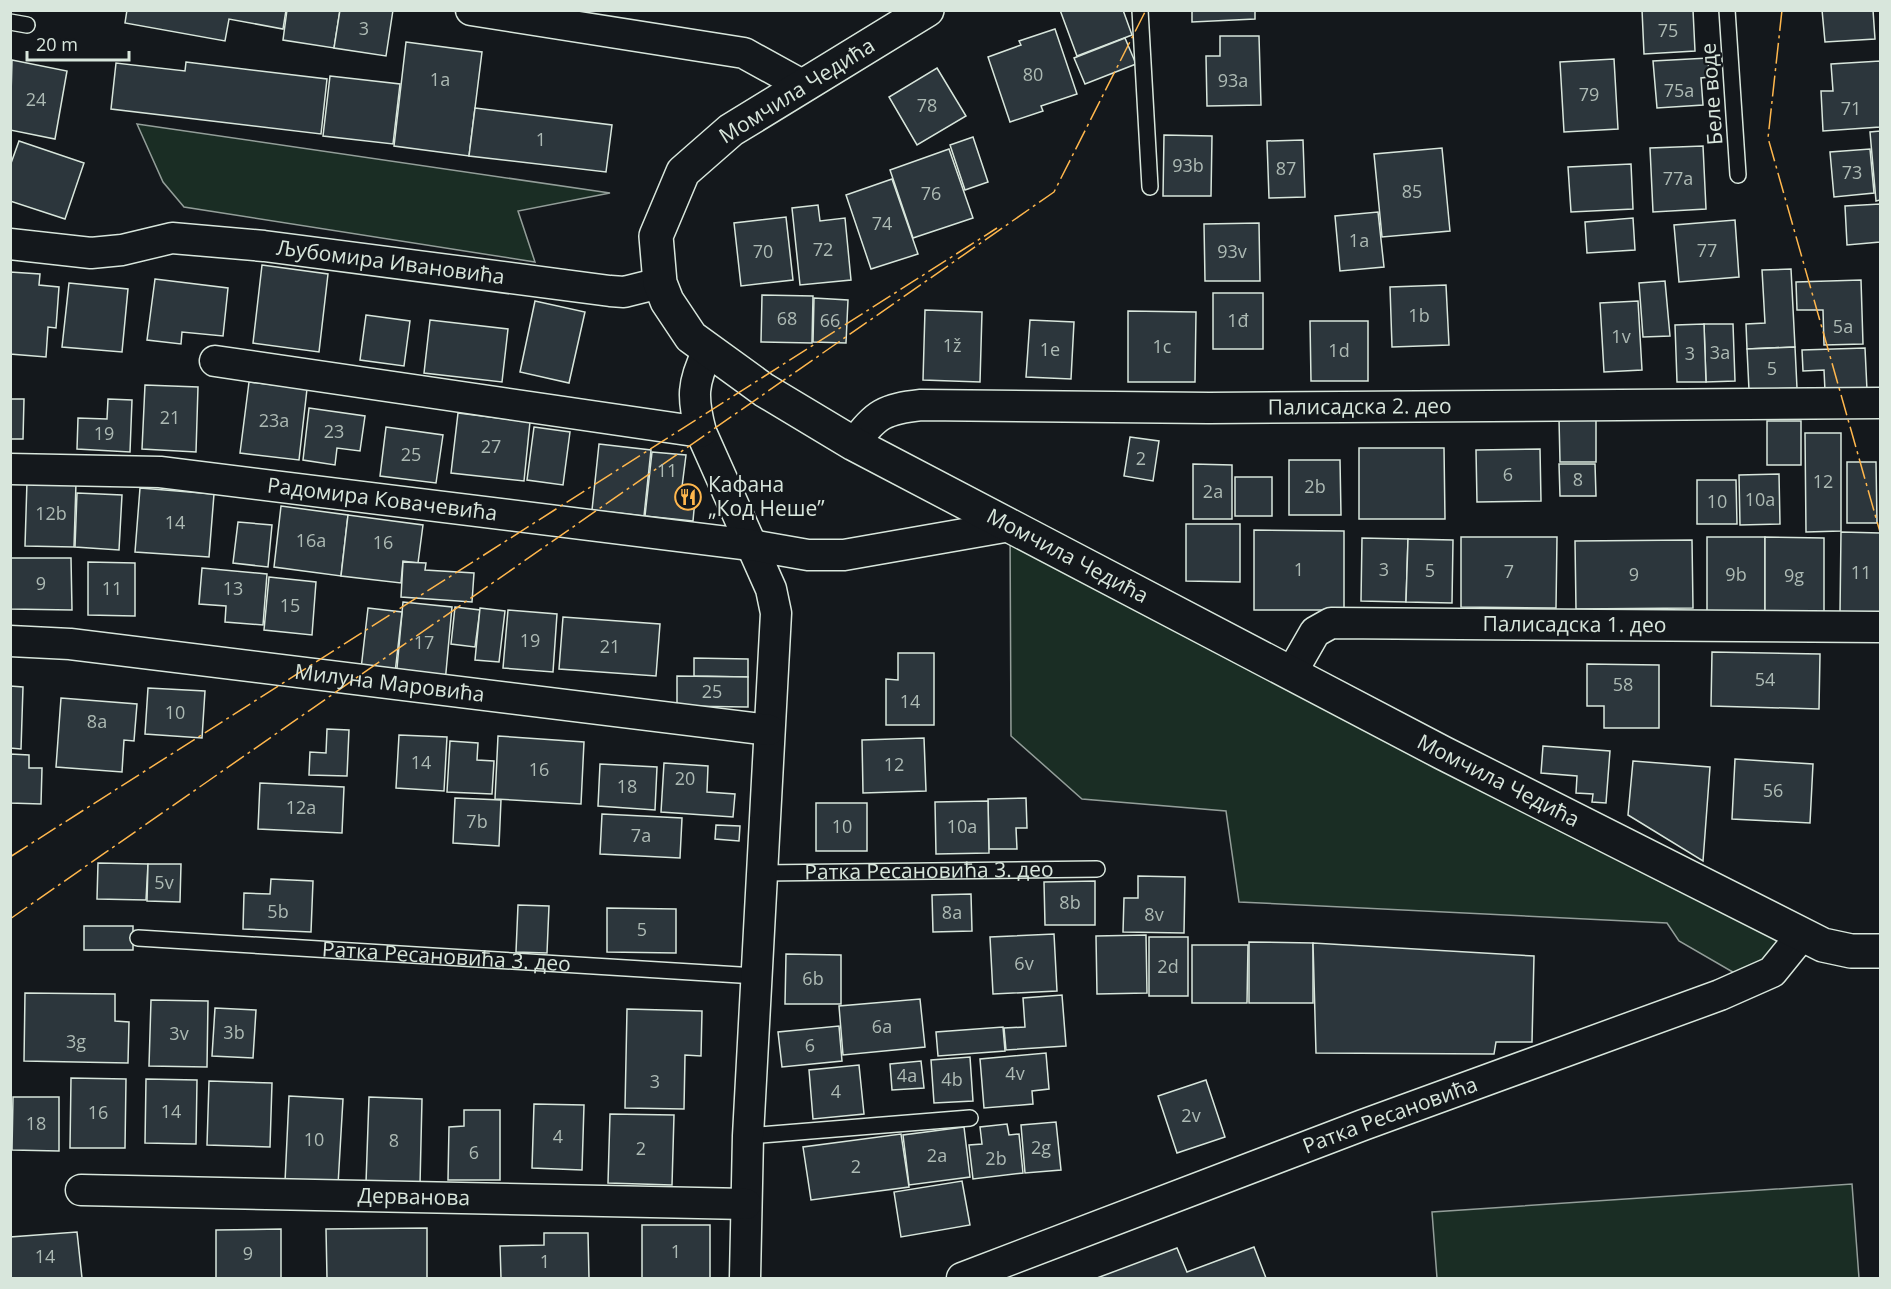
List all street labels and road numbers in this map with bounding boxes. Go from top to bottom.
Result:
street label: Момчила Чедића [713,31,880,149]
street label: Беле воде [1693,42,1729,146]
street label: Љубомира Ивановића [275,233,506,290]
street label: Палисадска 2. део [1268,391,1452,421]
street label: Радомира Ковачевића [266,470,499,527]
street label: Момчила Чедића [982,501,1153,609]
street label: Палисадска 1. део [1483,609,1666,638]
street label: Милуна Маровића [293,657,486,708]
street label: Момчила Чедића [1413,727,1585,833]
street label: Ратка Ресановића 3. део [804,855,1054,886]
street label: Ратка Ресановића 3. део [321,934,572,978]
street label: Ратка Ресановића [1298,1070,1481,1160]
street label: Дерванова [357,1181,470,1211]

